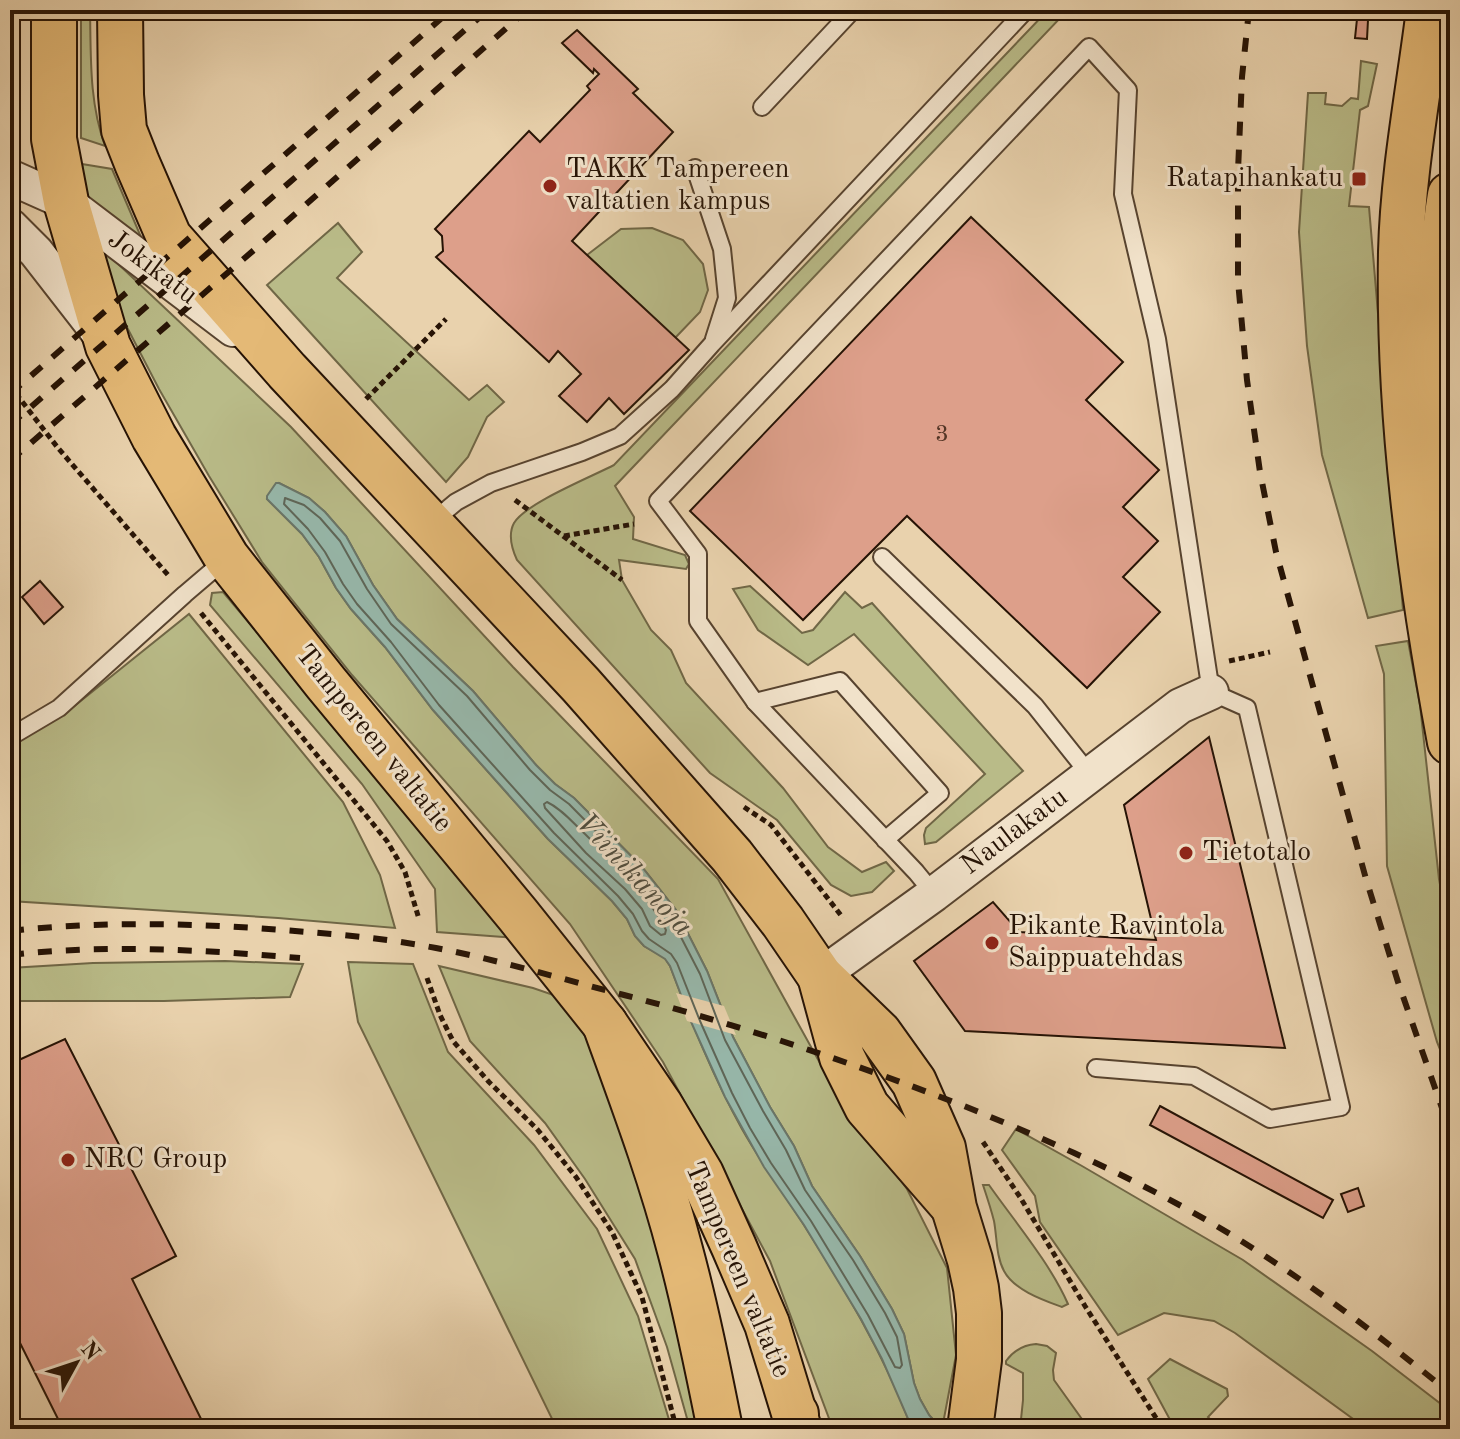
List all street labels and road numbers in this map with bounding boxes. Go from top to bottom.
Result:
street label: Jokikatu [102,225,202,311]
street label: Tampereen valtatie [289,640,457,838]
street label: Naulakatu [957,783,1073,881]
street label: Tampereen valtatie [679,1158,795,1382]

